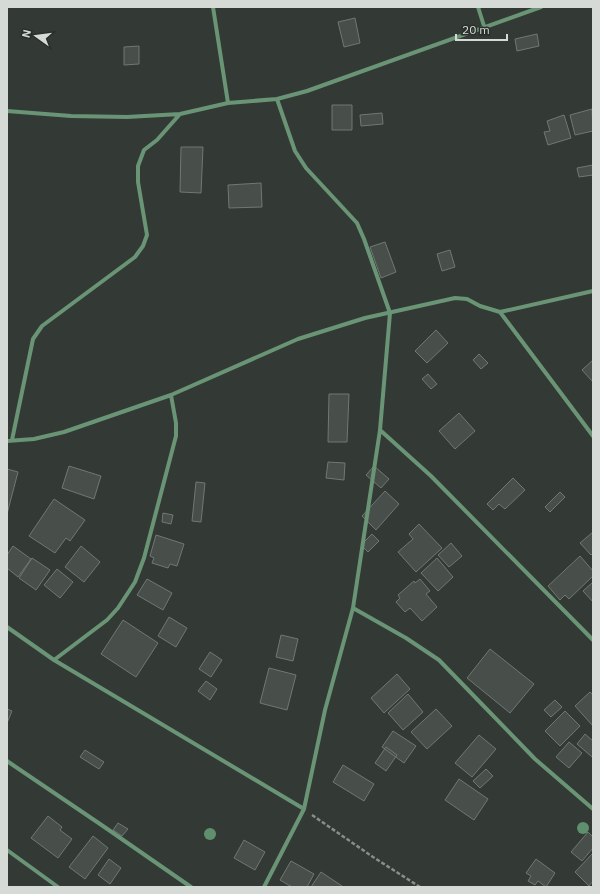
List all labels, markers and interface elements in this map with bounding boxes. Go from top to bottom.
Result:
north arrow [16,16,56,56]
scale bar [456,16,507,42]
text: 20 m [462,22,490,37]
text: N [19,28,34,39]

